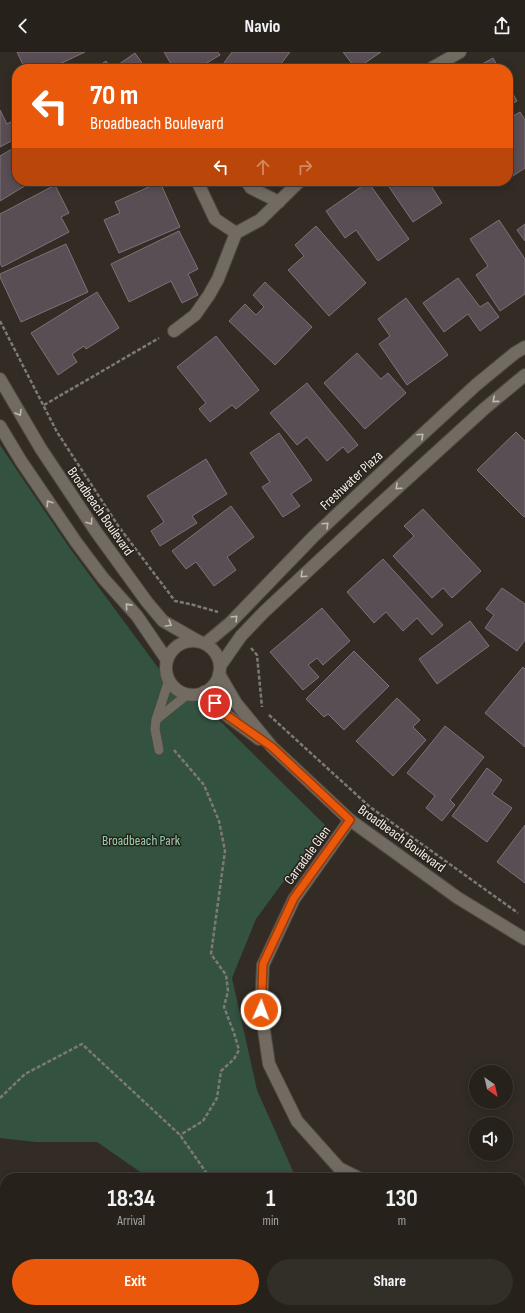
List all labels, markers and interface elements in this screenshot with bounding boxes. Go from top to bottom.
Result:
icon: back [12,15,34,37]
icon: share [491,15,513,37]
text: Navio [245,16,280,37]
text: 70 m [90,79,138,112]
icon: left [24,80,76,132]
text: Broadbeach Boulevard [90,113,224,134]
icon: left [210,156,232,178]
icon: ahead [252,156,274,178]
icon: right [294,156,316,178]
one-way arrow [492,395,500,402]
one-way arrow [15,409,22,416]
one-way arrow [416,433,424,441]
street label: Freshwater Plaza [317,447,386,514]
street label: Broadbeach Boulevard [64,464,137,559]
one-way arrow [396,482,403,489]
one-way arrow [47,500,54,507]
one-way arrow [85,518,92,525]
one-way arrow [321,522,329,529]
one-way arrow [300,570,308,578]
one-way arrow [125,603,132,610]
one-way arrow [230,615,238,623]
one-way arrow [165,620,172,627]
pin [198,686,232,720]
icon: arrive [204,692,226,714]
street label: Broadbeach Boulevard [355,801,449,876]
street label: Carradale Glen [281,823,334,888]
park label: Broadbeach Park [102,832,181,849]
position arrow [240,989,282,1031]
north arrow [469,1065,513,1109]
map controls [469,1065,513,1161]
button: sound [469,1117,513,1161]
text: 18:34 [107,1184,155,1213]
text: 1 [266,1184,275,1213]
text: 130 [386,1184,418,1213]
text: Arrival [117,1213,145,1229]
text: min [263,1213,279,1229]
text: m [398,1213,406,1229]
button: Exit [12,1259,259,1305]
button: Share [267,1259,513,1305]

